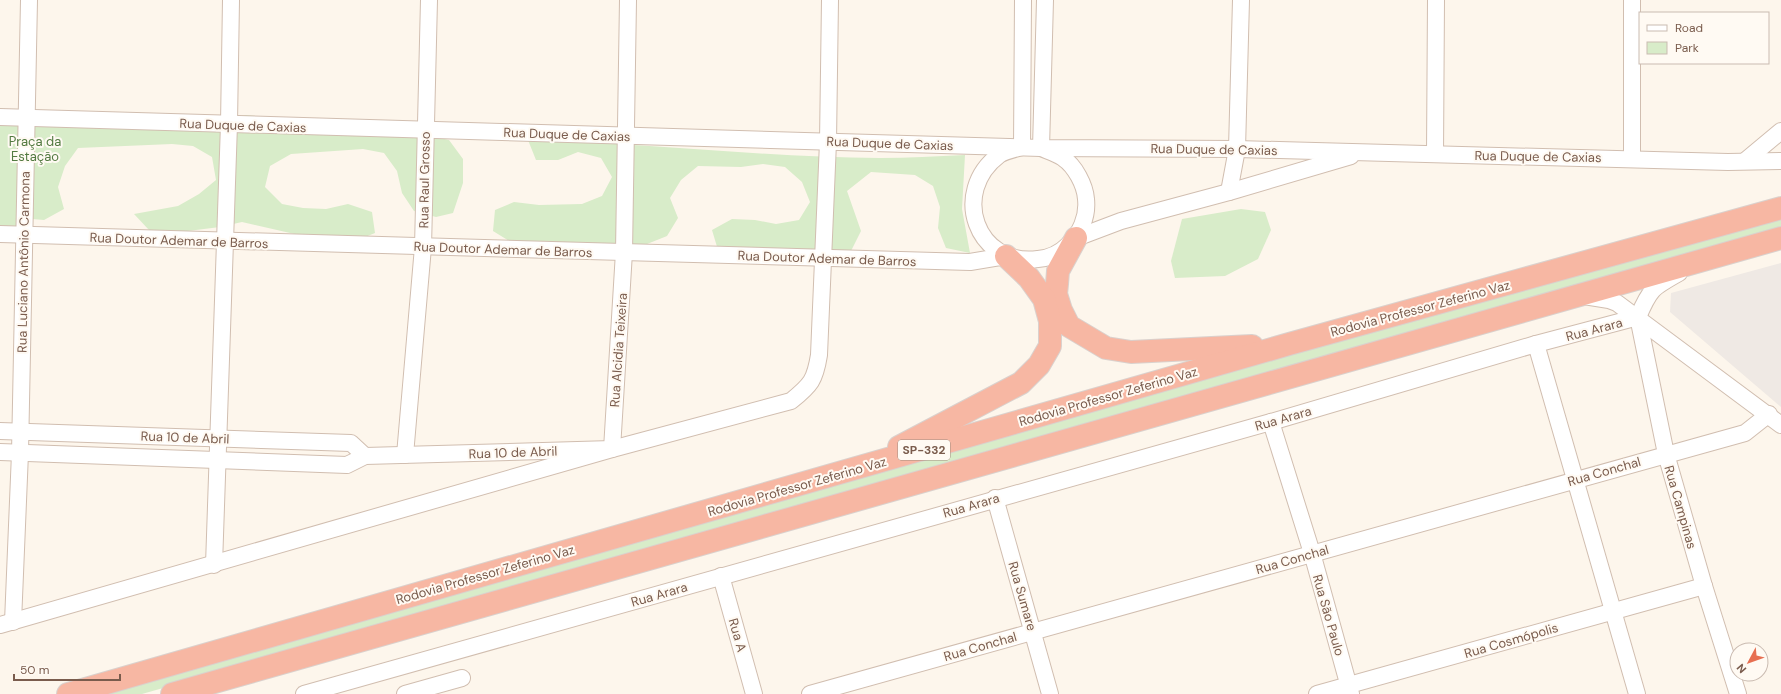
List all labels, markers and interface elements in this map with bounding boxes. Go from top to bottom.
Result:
legend [1639,12,1769,64]
text: Road [1675,20,1703,36]
text: Park [1675,40,1699,56]
street label: Rua Duque de Caxias [179,115,307,136]
street label: Rua Duque de Caxias [503,124,631,145]
street label: Rua Raul Grosso [415,131,434,229]
park label: Praça da Estação [9,133,61,165]
street label: Rua Duque de Caxias [826,133,954,154]
street label: Rua Duque de Caxias [1150,140,1278,159]
street label: Rua Duque de Caxias [1474,147,1602,166]
street label: Rua Luciano Antônio Carmona [13,171,34,353]
street label: Rua Doutor Ademar de Barros [89,229,269,252]
street label: Rua Doutor Ademar de Barros [413,238,593,261]
street label: Rua Doutor Ademar de Barros [737,247,917,270]
street label: Rodovia Professor Zeferino Vaz [1329,276,1512,341]
street label: Rua Alcidia Teixeira [606,292,631,408]
street label: Rua Arara [1564,314,1624,345]
street label: Rodovia Professor Zeferino Vaz [1017,363,1199,430]
street label: Rua Arara [1253,402,1313,435]
street label: Rua 10 de Abril [140,427,230,448]
road number: SP-332 [898,440,950,460]
street label: Rua 10 de Abril [468,442,558,463]
street label: Rodovia Professor Zeferino Vaz [706,453,888,520]
street label: Rua Conchal [1566,453,1643,490]
street label: Rua Campinas [1660,463,1701,551]
street label: Rua Arara [941,489,1001,522]
street label: Rodovia Professor Zeferino Vaz [394,541,576,608]
street label: Rua Conchal [1254,541,1331,578]
street label: Rua Sumare [1005,560,1041,633]
street label: Rua São Paulo [1309,572,1348,658]
street label: Rua Arara [629,578,689,611]
street label: Rua A [725,616,751,654]
street label: Rua Cosmópolis [1462,619,1560,662]
street label: Rua Conchal [942,628,1019,665]
north arrow [1729,642,1769,682]
scale bar [14,656,120,682]
text: N [1734,661,1749,676]
text: 50 m [20,662,49,678]

